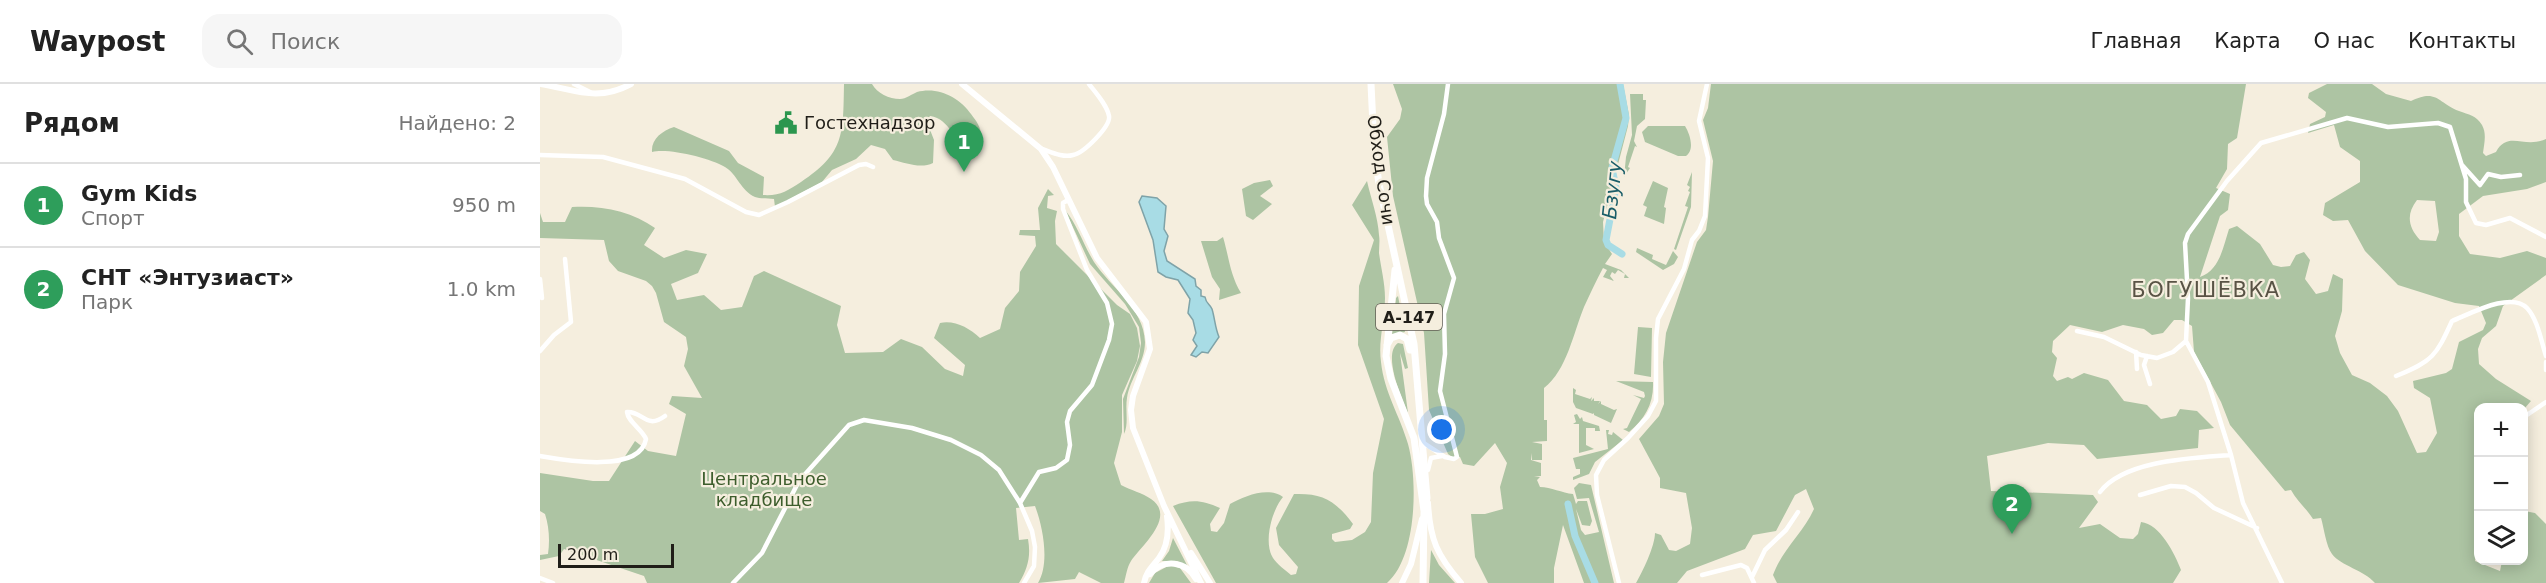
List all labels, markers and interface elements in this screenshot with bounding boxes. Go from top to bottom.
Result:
search box [202,14,622,68]
text: Waypost [30,25,166,58]
icon: search [223,25,256,58]
text: Поиск [271,29,340,54]
text: Главная [2091,29,2181,53]
text: Карта [2214,29,2281,53]
text: О нас [2314,29,2375,53]
text: Контакты [2408,29,2516,53]
text: Рядом [24,108,120,138]
public building icon: Гостехнадзор [773,110,799,136]
text: Найдено: 2 [398,111,516,135]
place label: Гостехнадзор [804,112,935,133]
street label: Обход Сочи [1363,114,1400,226]
pin: 1 [944,122,984,172]
water label: Бзугу [1597,158,1627,220]
text: Gym Kids [81,181,197,206]
text: 1 [37,193,50,217]
text: 950 m [452,193,516,217]
text: Спорт [81,206,145,230]
text: СНТ «Энтузиаст» [81,265,294,290]
text: 2 [37,277,50,301]
text: 1.0 km [447,277,516,301]
district label: БОГУШЁВКА [2131,277,2281,302]
text: Парк [81,290,133,314]
road number: А-147 [1376,304,1442,330]
map controls [2474,403,2528,565]
button: + [2474,403,2528,457]
your location [1427,415,1456,444]
button: − [2474,457,2528,511]
park label: Центральное кладбище [701,468,827,510]
pin: 2 [1992,484,2032,534]
button: layers [2474,511,2528,565]
scale bar [558,541,674,568]
text: 200 m [567,545,618,564]

